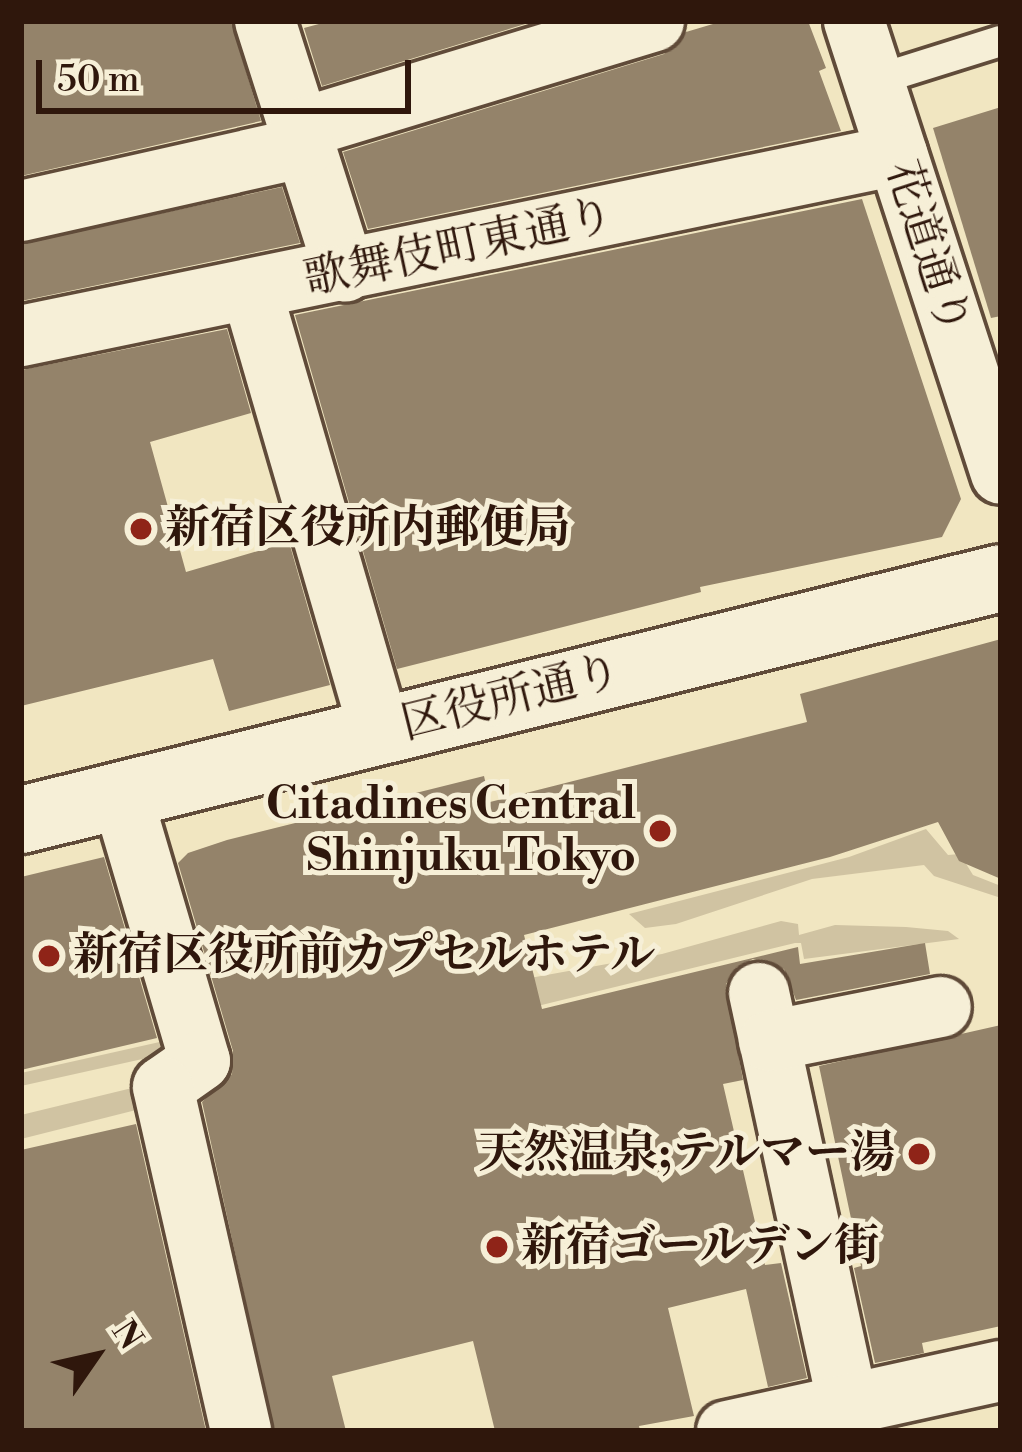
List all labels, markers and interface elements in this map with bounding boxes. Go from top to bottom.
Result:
scale bar [42,36,417,110]
text: 50 m [57,58,140,103]
street label: 花道通り [874,154,980,342]
street label: 歌舞伎町東通り [299,189,619,307]
place label: 新宿区役所内郵便局 [165,502,570,556]
marker: 新宿区役所内郵便局 [128,516,154,542]
street label: 区役所通り [395,645,627,751]
place label: Citadines Central Shinjuku Tokyo [266,778,636,884]
marker: Citadines Central Shinjuku Tokyo [647,818,673,844]
place label: 新宿区役所前カプセルホテル [73,929,658,983]
marker: 新宿区役所前カプセルホテル [36,943,62,969]
place label: 天然温泉;テルマー湯 [476,1127,895,1181]
marker: 天然温泉;テルマー湯 [906,1141,932,1167]
place label: 新宿ゴールデン街 [521,1220,881,1274]
marker: 新宿ゴールデン街 [484,1234,510,1260]
north arrow [36,1296,156,1416]
text: N [102,1313,151,1358]

